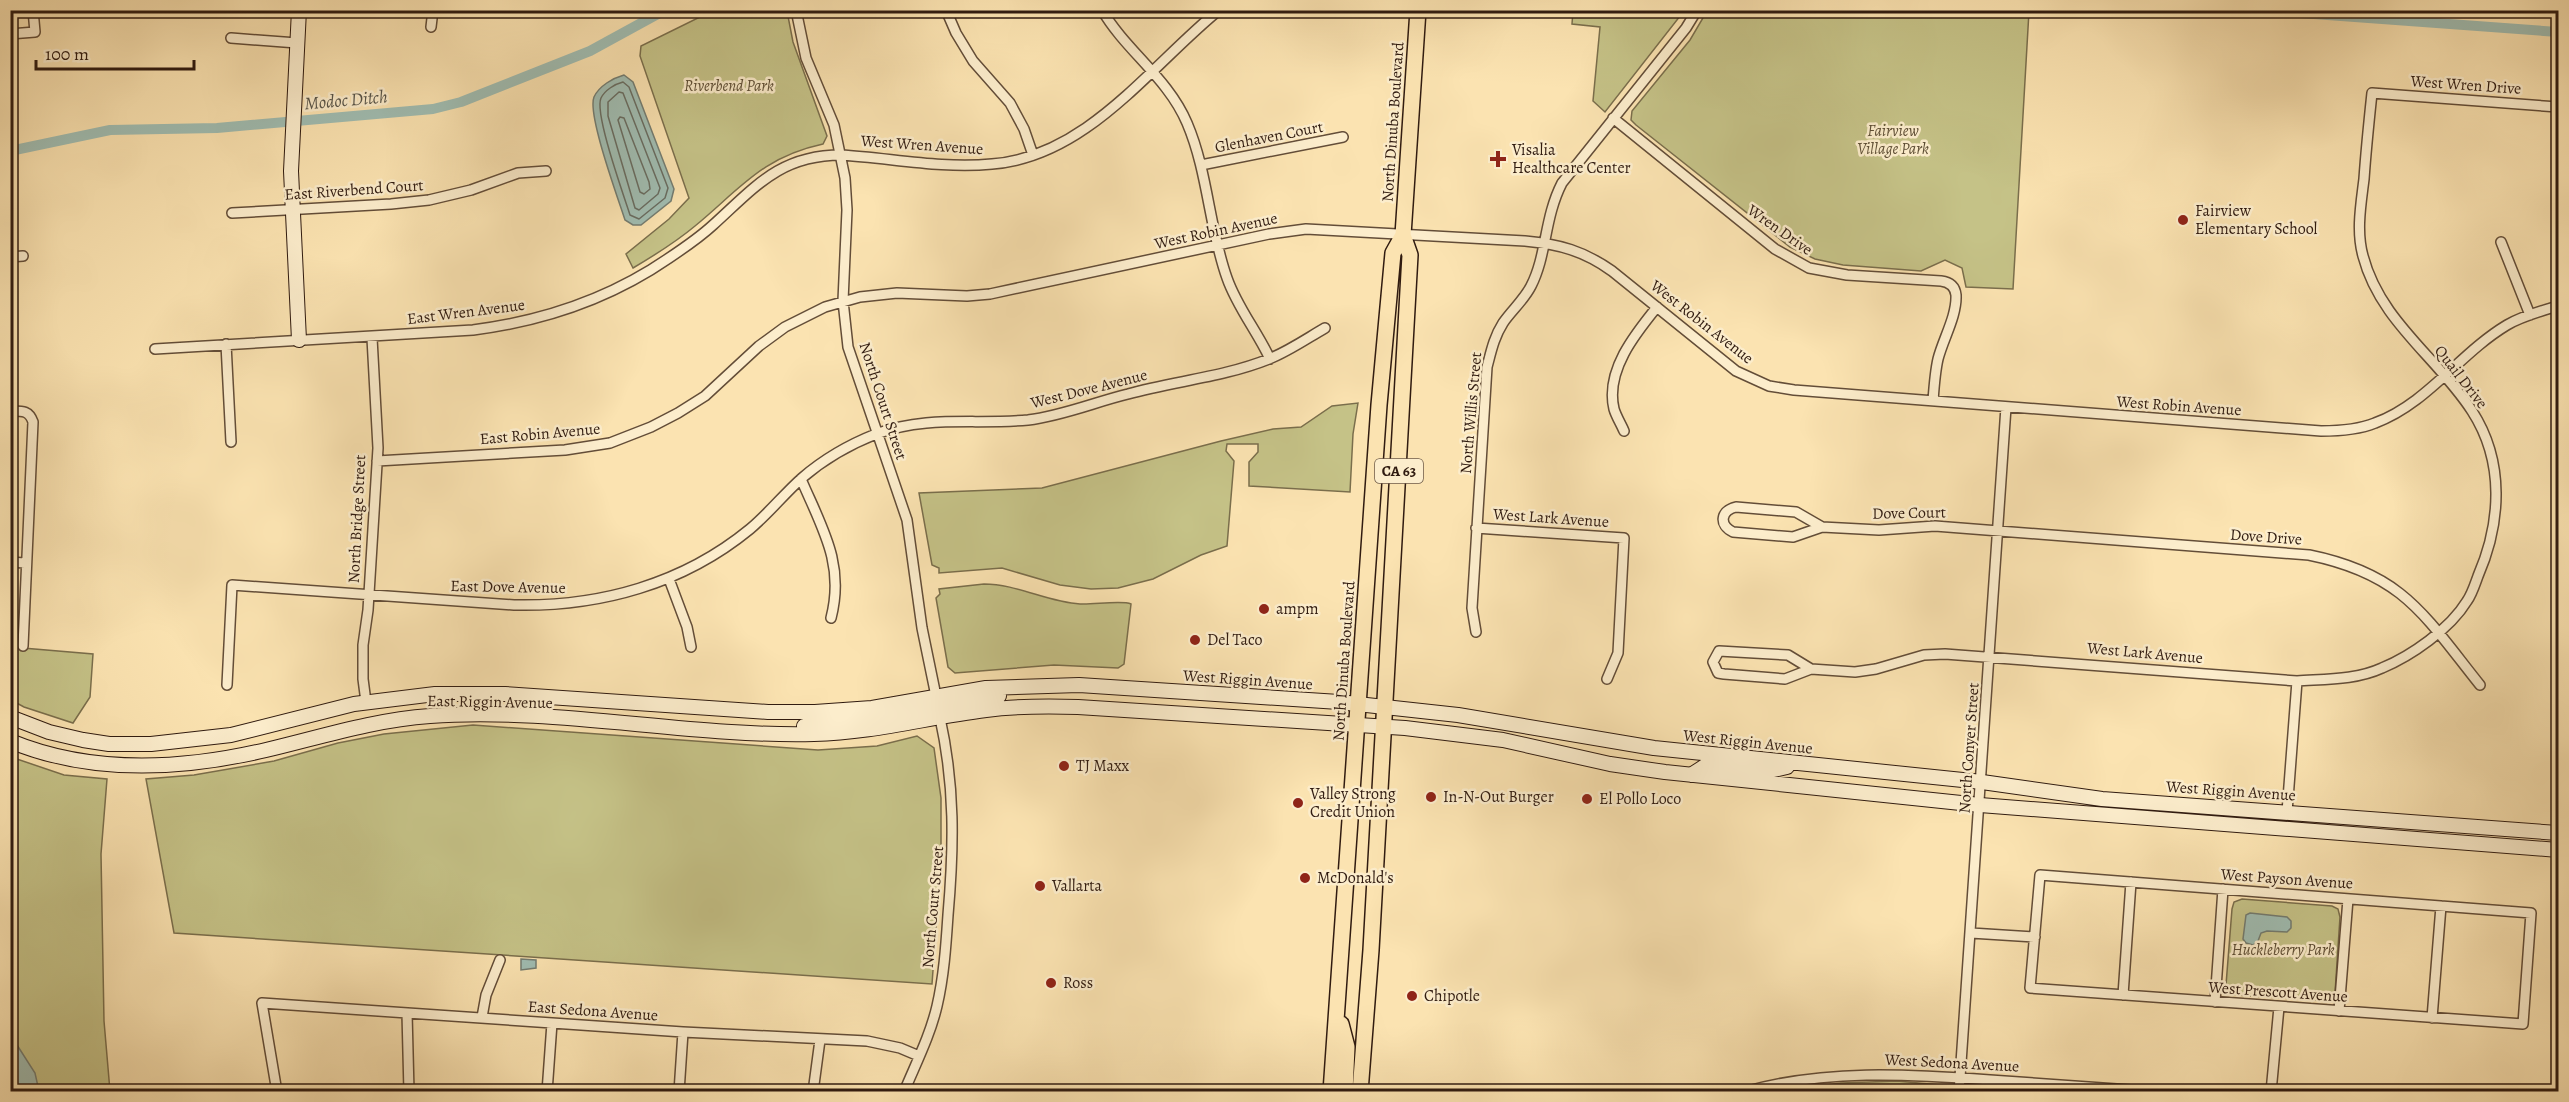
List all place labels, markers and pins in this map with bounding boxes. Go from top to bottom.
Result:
place label: Visalia Healthcare Center [1511,139,1631,179]
marker: Visalia Healthcare Center [1489,150,1507,168]
place label: Fairview Elementary School [2195,200,2318,240]
marker: Fairview Elementary School [2176,213,2190,227]
place label: ampm [1276,598,1319,620]
marker: ampm [1257,602,1271,616]
place label: Del Taco [1207,629,1262,651]
marker: Del Taco [1188,633,1202,647]
place label: TJ Maxx [1076,755,1130,777]
marker: TJ Maxx [1057,759,1071,773]
place label: Valley Strong Credit Union [1309,783,1396,823]
place label: In-N-Out Burger [1443,786,1554,808]
place label: El Pollo Loco [1599,788,1681,810]
marker: In-N-Out Burger [1424,790,1438,804]
marker: El Pollo Loco [1580,792,1594,806]
marker: Valley Strong Credit Union [1291,796,1305,810]
place label: McDonald's [1317,867,1394,889]
marker: McDonald's [1298,871,1312,885]
place label: Vallarta [1051,875,1103,897]
marker: Vallarta [1033,879,1047,893]
place label: Ross [1063,972,1093,994]
marker: Ross [1044,976,1058,990]
place label: Chipotle [1424,985,1480,1007]
marker: Chipotle [1405,989,1419,1003]

